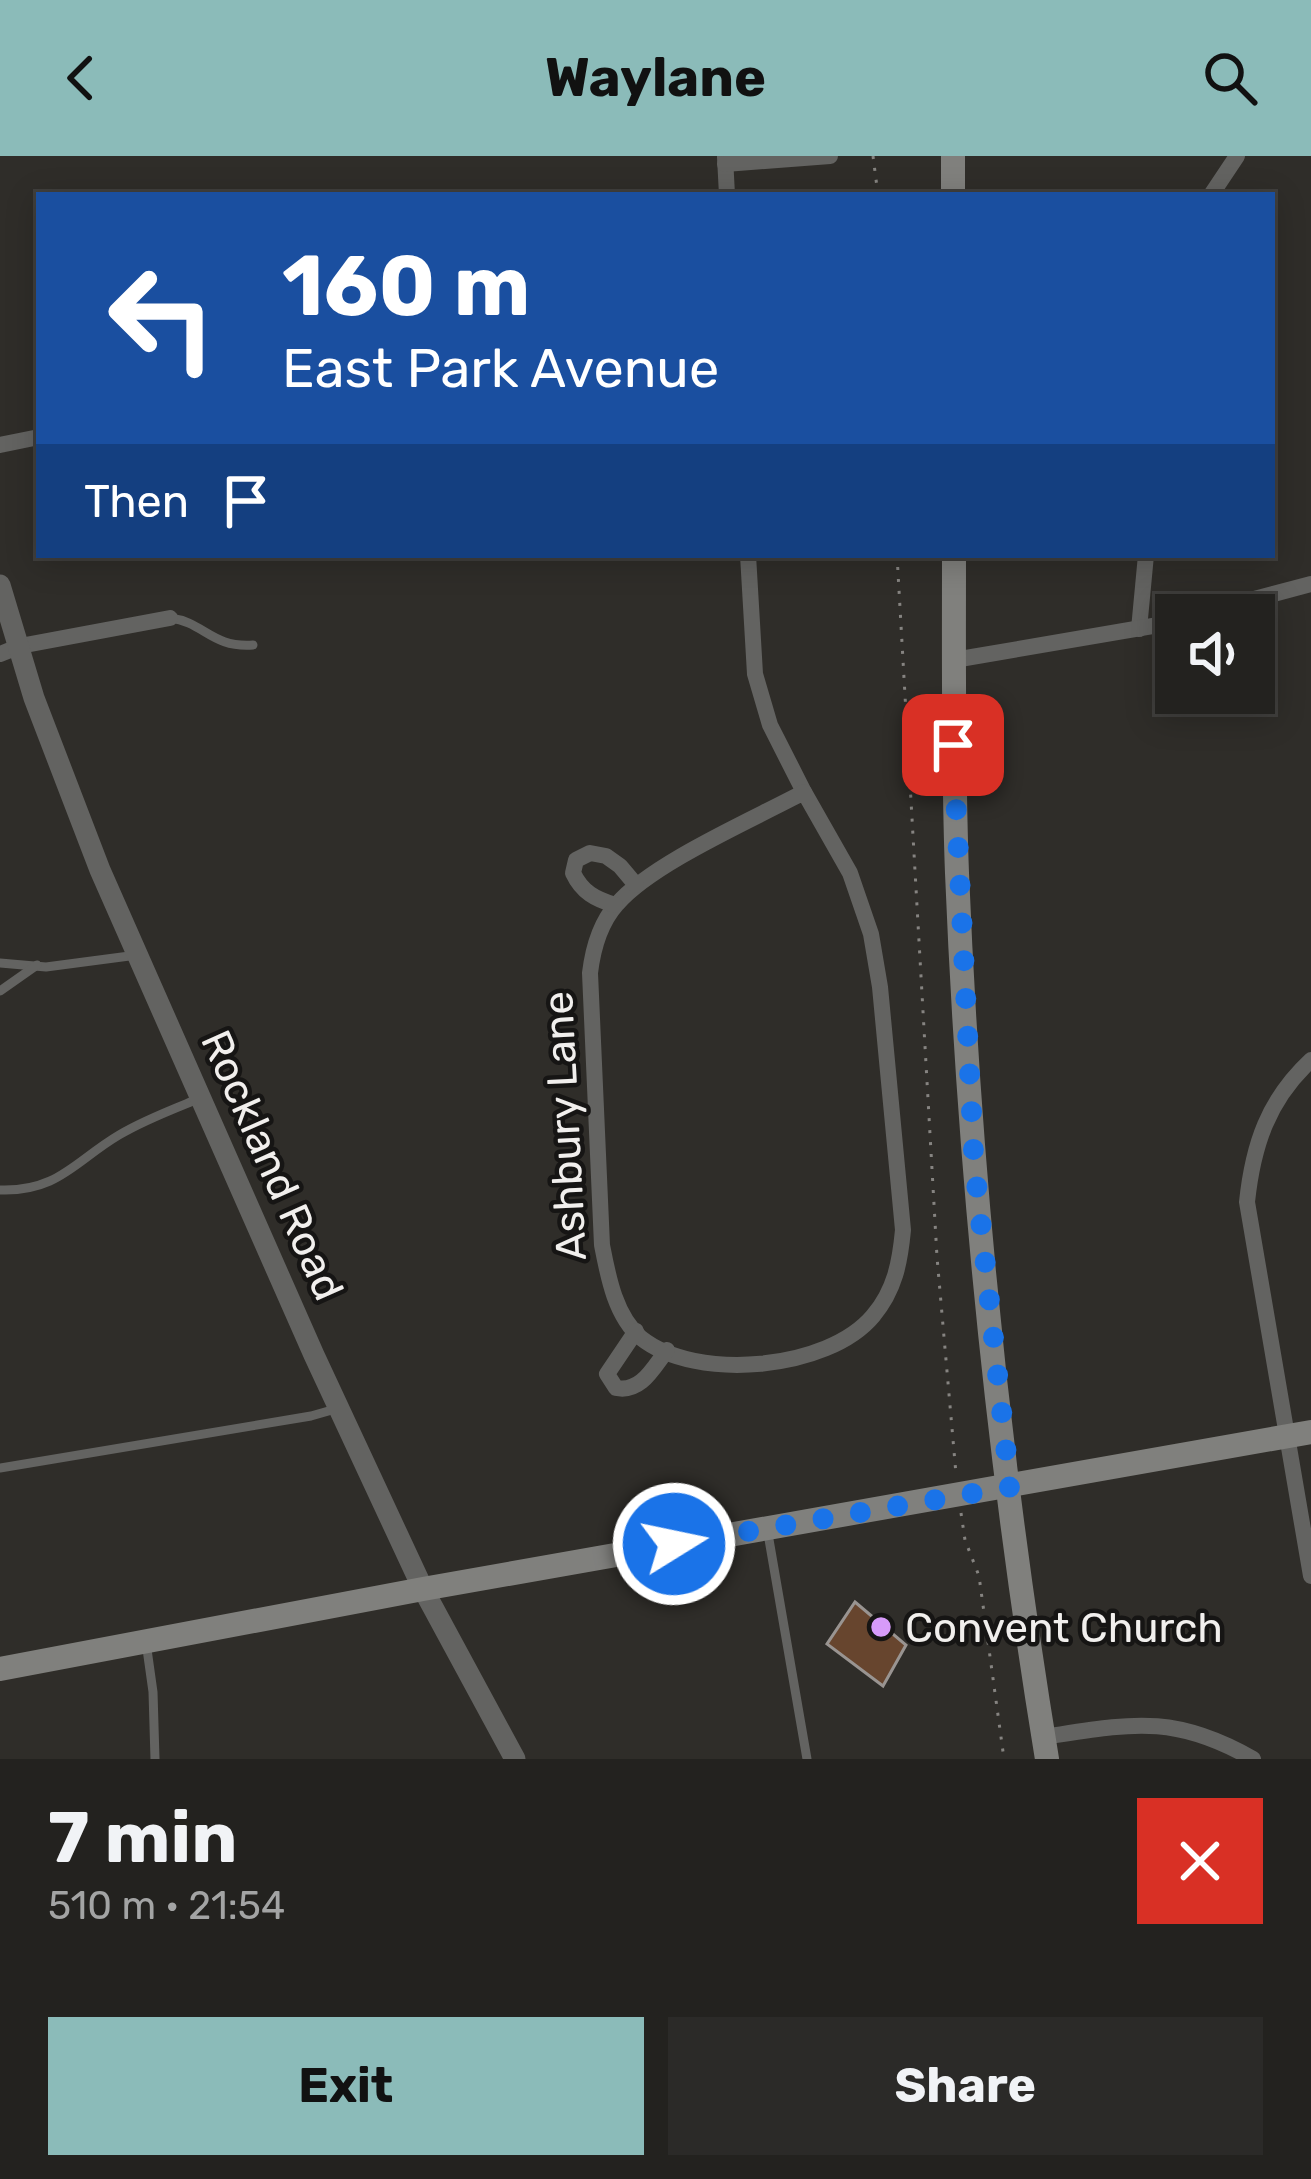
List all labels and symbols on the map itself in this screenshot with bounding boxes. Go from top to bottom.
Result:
pin [902,694,1004,796]
street label: Ashbury Lane [533,990,597,1262]
street label: Rockland Road [190,1023,354,1308]
position arrow [611,1481,737,1607]
place label: Convent Church [905,1603,1223,1653]
marker: Convent Church [868,1614,894,1640]

